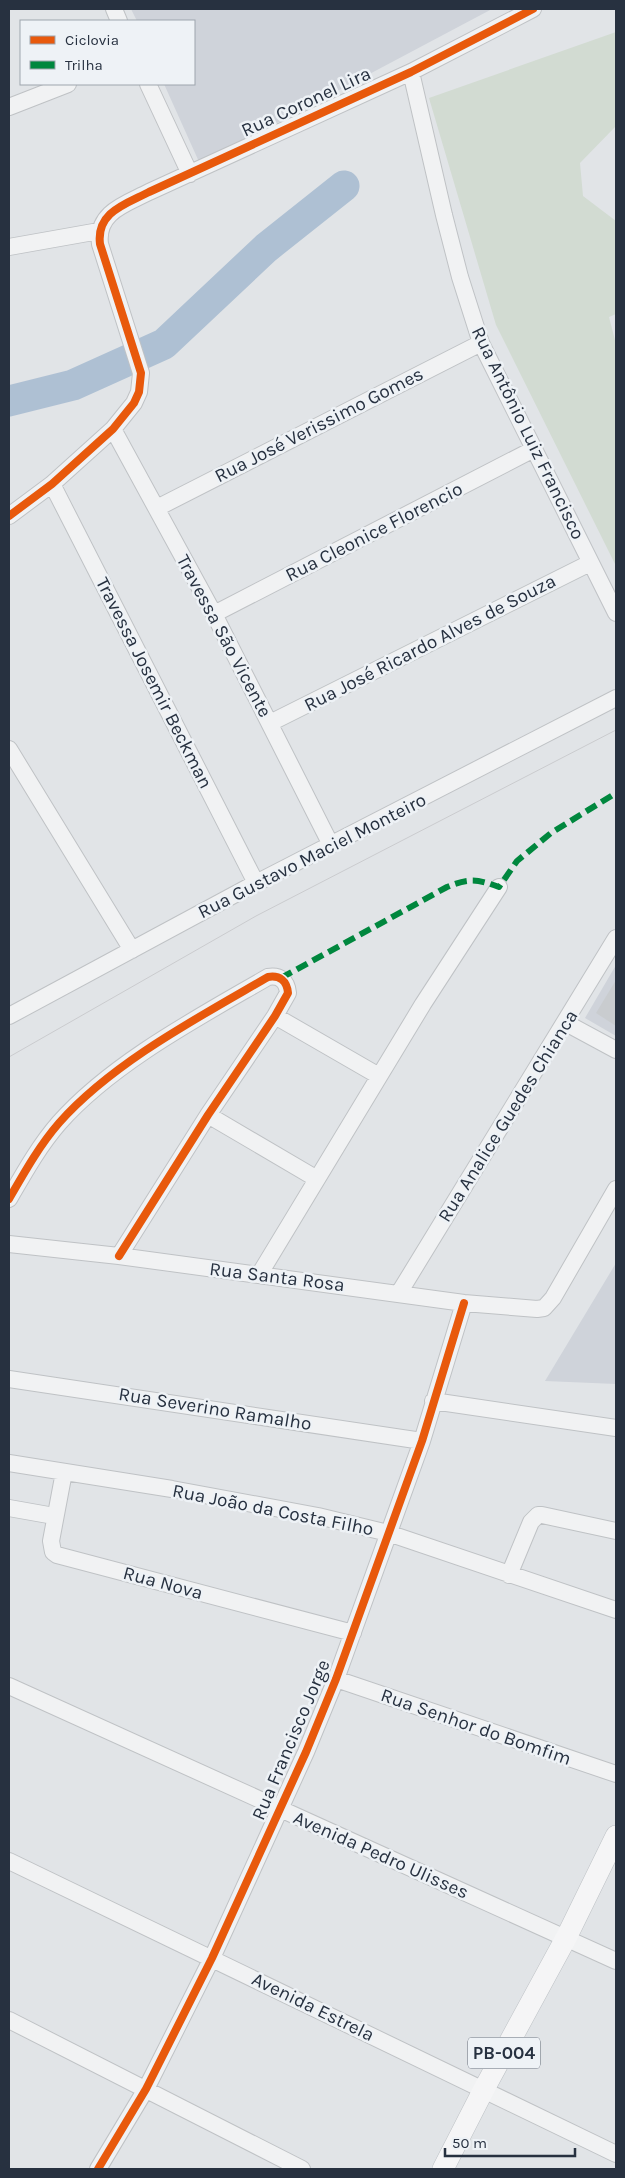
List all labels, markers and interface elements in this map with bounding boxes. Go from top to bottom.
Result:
legend [20,20,195,85]
text: Ciclovia [65,31,119,49]
text: Trilha [65,56,103,74]
street label: Rua Coronel Lira [238,62,374,142]
street label: Rua Antônio Luiz Francisco [467,323,589,543]
street label: Rua José Verissimo Gomes [211,363,427,487]
street label: Rua Cleonice Florencio [282,478,466,586]
street label: Travessa São Vicente [172,551,276,721]
street label: Rua José Ricardo Alves de Souza [301,570,559,716]
street label: Travessa Josemir Beckman [91,574,217,792]
street label: Rua Gustavo Maciel Monteiro [194,789,430,923]
street label: Rua Analice Guedes Chianca [433,1006,583,1226]
street label: Rua Santa Rosa [208,1258,346,1296]
street label: Rua Severino Ramalho [117,1383,313,1435]
street label: Rua João da Costa Filho [170,1480,376,1540]
street label: Rua Nova [121,1562,205,1604]
street label: Rua Francisco Jorge [247,1656,335,1824]
street label: Rua Senhor do Bomfim [378,1684,574,1770]
street label: Avenida Pedro Ulisses [290,1806,472,1904]
street label: Avenida Estrela [248,1968,378,2046]
road number: PB-004 [468,2038,540,2068]
scale bar [445,2126,575,2158]
text: 50 m [452,2134,487,2152]

